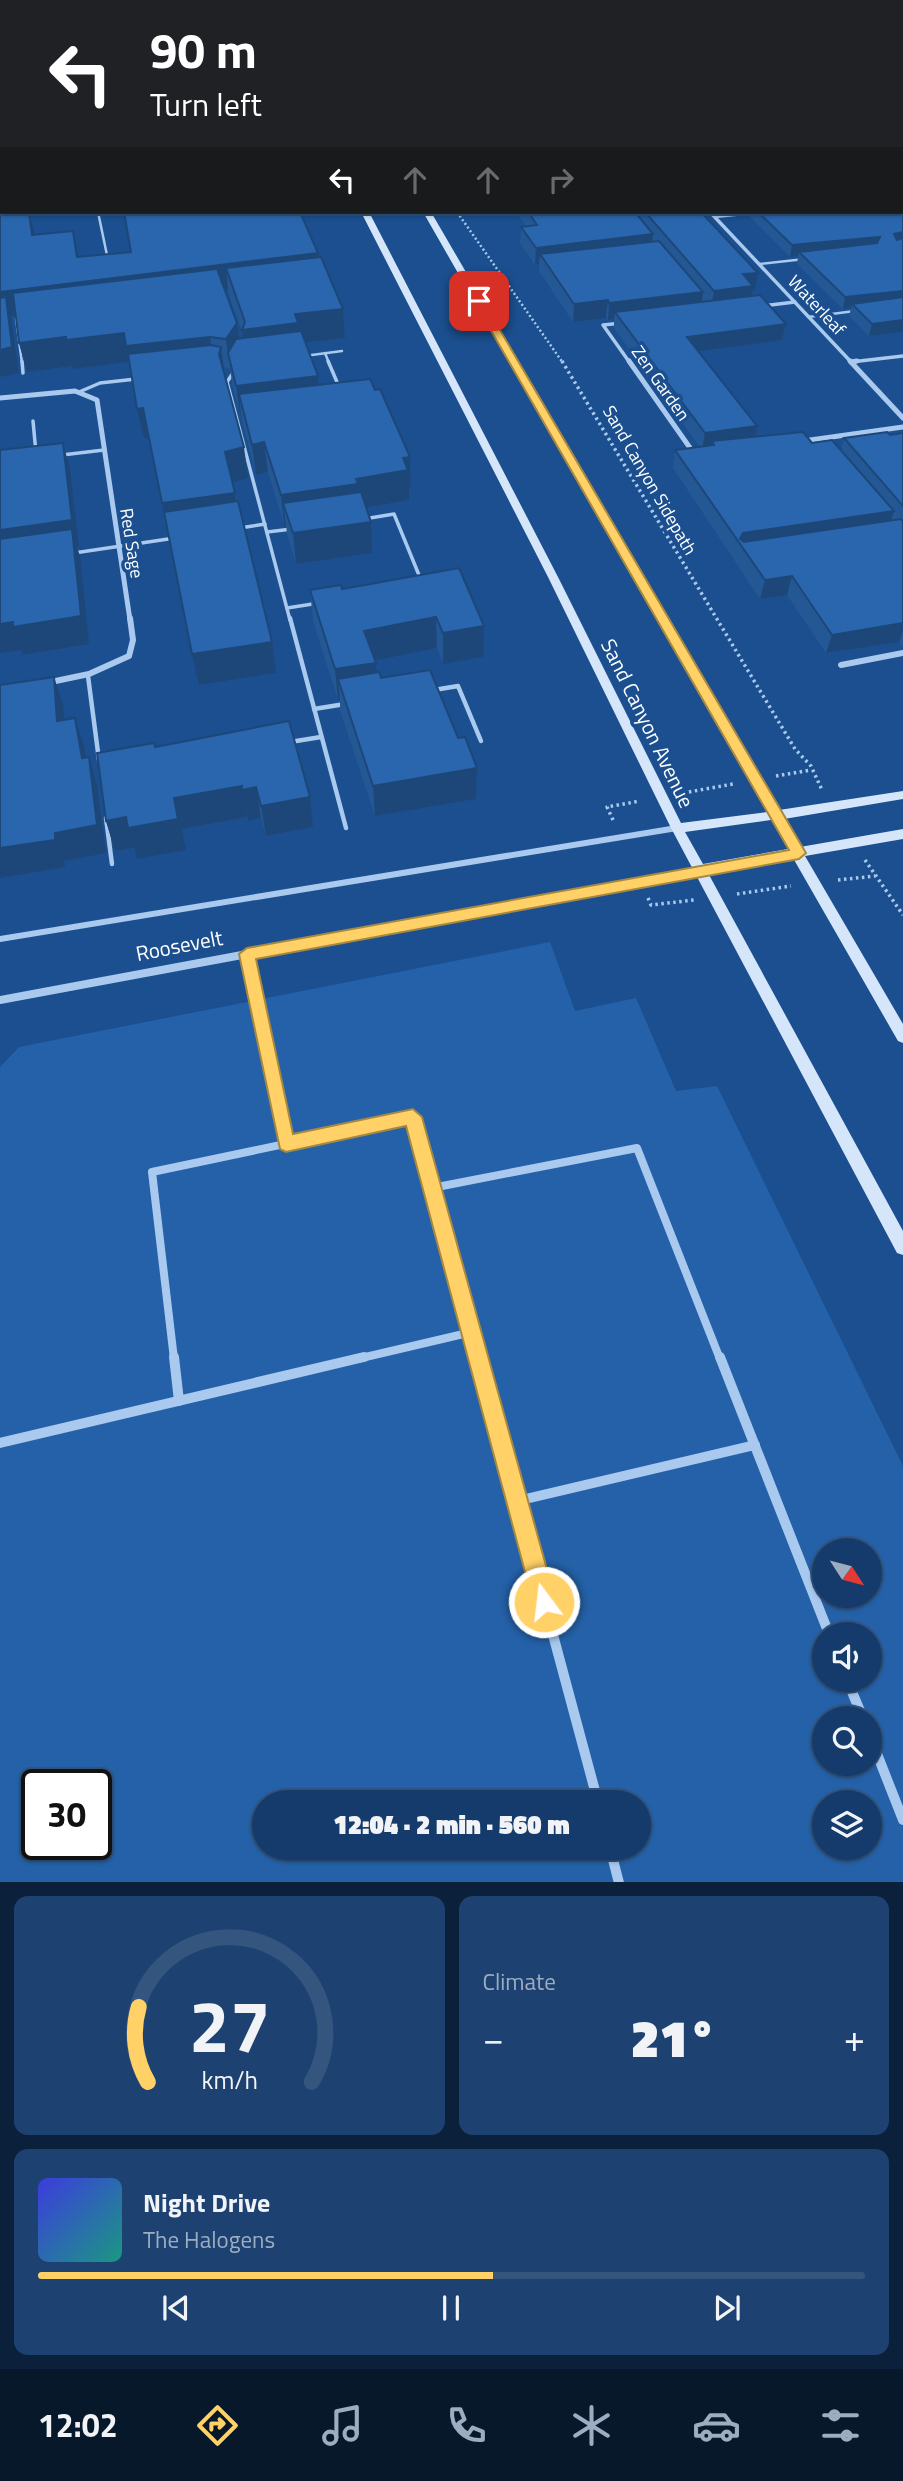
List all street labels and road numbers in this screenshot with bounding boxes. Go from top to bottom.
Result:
street label: Waterleaf [782,269,852,341]
street label: Zen Garden [625,340,697,426]
street label: Sand Canyon Sidepath [596,400,704,560]
street label: Red Sage [113,506,151,580]
street label: Sand Canyon Avenue [593,633,703,813]
street label: Roosevelt [133,921,226,969]

